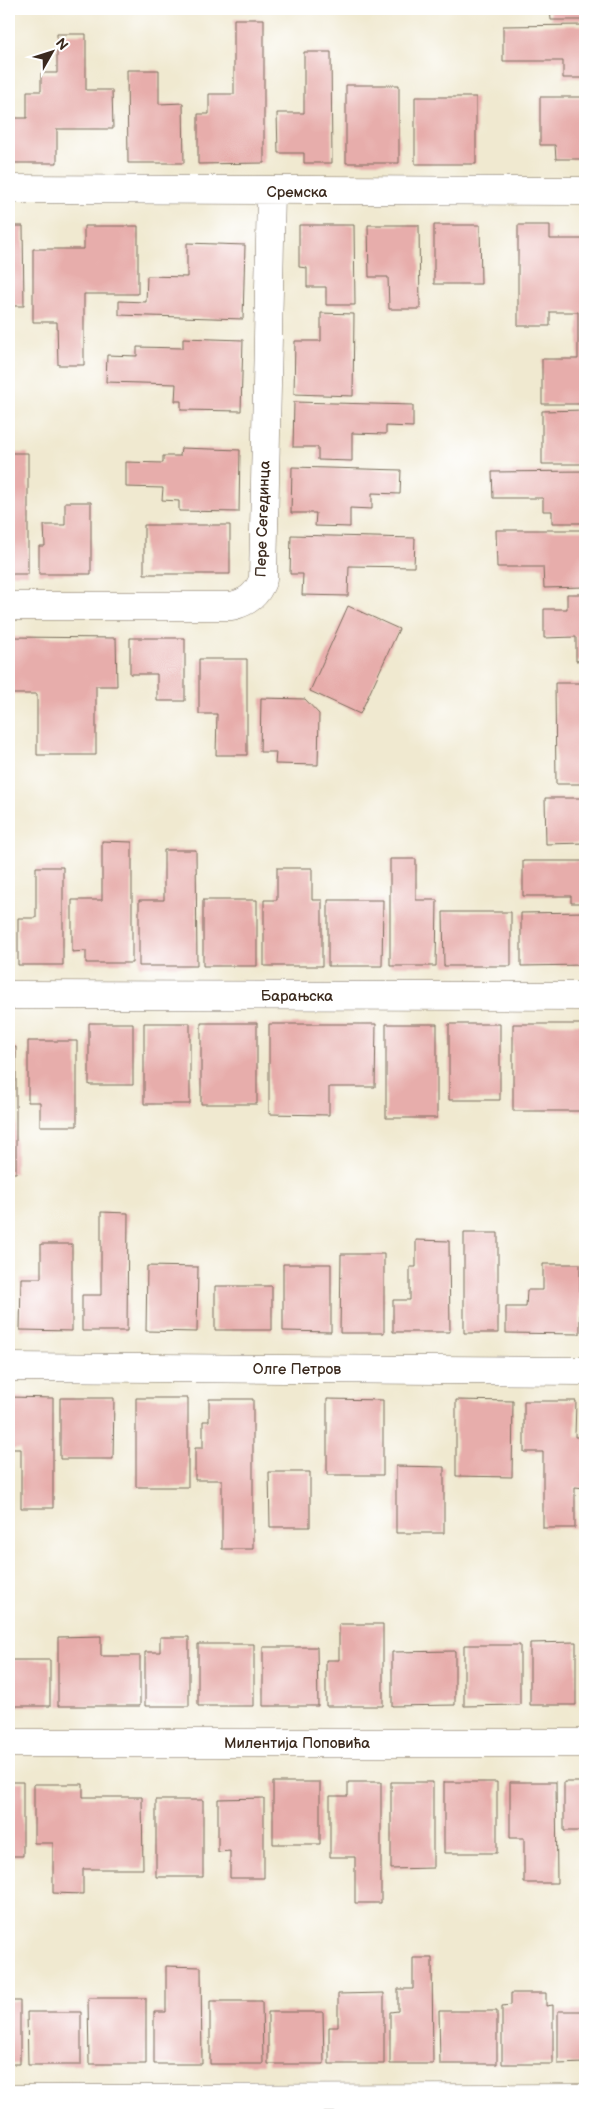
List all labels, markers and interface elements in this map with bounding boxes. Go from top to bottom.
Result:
north arrow [28,28,78,78]
text: N [52,35,72,54]
street label: Сремска [267,183,328,202]
street label: Пере Сегединца [251,460,275,578]
street label: Барањска [261,987,333,1006]
street label: Олге Петров [253,1360,341,1379]
street label: Милентија Поповића [224,1734,370,1753]

